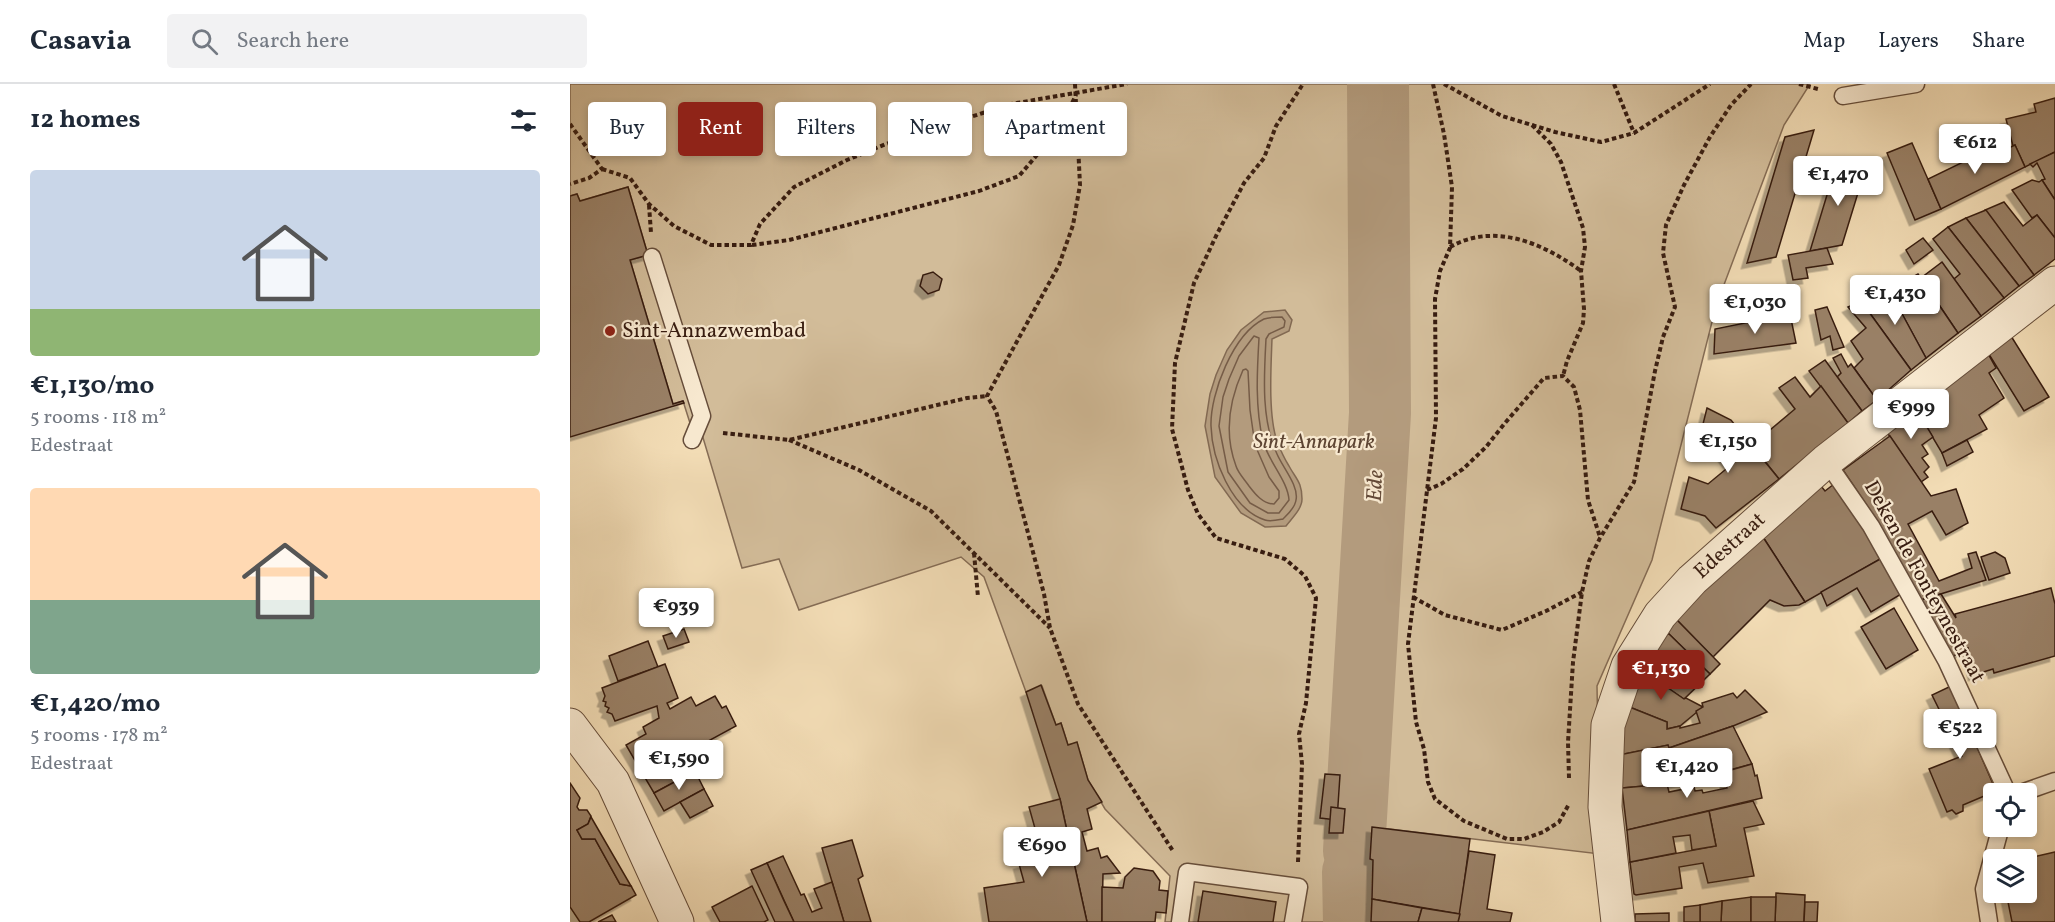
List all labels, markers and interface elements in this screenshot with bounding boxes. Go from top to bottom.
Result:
search box [167,14,587,68]
text: Casavia [30,22,131,61]
icon: search [188,25,221,58]
text: Search here [236,26,349,57]
text: Map [1803,27,1845,56]
text: Layers [1878,27,1939,56]
text: Share [1972,27,2025,56]
text: 12 homes [30,102,141,138]
chip: Buy [588,102,666,156]
chip: Rent [678,102,763,156]
chip: Filters [775,102,876,156]
chip: New [888,102,972,156]
chip: Apartment [984,102,1127,156]
icon: filters [507,104,540,137]
pin: €612 [1939,124,2011,175]
text: €612 [1953,129,1997,157]
pin: €1,470 [1789,156,1887,207]
text: €1,470 [1807,161,1869,189]
icon: home [231,209,339,317]
pin: €1,430 [1846,275,1944,326]
text: €1,430 [1864,280,1926,308]
pin: €1,030 [1706,284,1804,335]
text: €1,030 [1724,289,1786,317]
place label: Sint-Annazwembad [622,317,806,346]
marker: Sint-Annazwembad [603,324,617,338]
text: €1,130/mo [30,368,154,404]
pin: €999 [1875,389,1947,440]
text: €999 [1887,394,1935,422]
text: 5 rooms · 118 m² [30,404,166,432]
pin: €1,150 [1679,423,1777,474]
park label: Sint-Annapark [1253,428,1375,457]
text: €1,150 [1699,428,1757,456]
text: Edestraat [30,432,113,460]
water label: Ede [1360,469,1392,503]
street label: Deken de Fonteynestraat [1856,476,1992,688]
street label: Edestraat [1688,506,1772,586]
icon: home [231,527,339,635]
pin: €939 [640,588,712,639]
text: €939 [653,593,699,621]
pin: €1,130 [1612,650,1710,701]
text: €1,130 [1632,655,1690,683]
text: €1,420/mo [30,686,160,722]
pin: €522 [1924,709,1996,760]
text: €522 [1937,714,1983,742]
text: 5 rooms · 178 m² [30,722,168,750]
pin: €1,590 [630,740,728,791]
text: €1,590 [648,745,710,773]
pin: €1,420 [1638,748,1736,799]
text: Edestraat [30,750,113,778]
text: €1,420 [1655,753,1719,781]
map controls [1983,783,2037,903]
button: locate [1983,783,2037,837]
pin: €690 [1006,827,1078,878]
text: €690 [1017,832,1067,860]
button: layers [1983,849,2037,903]

